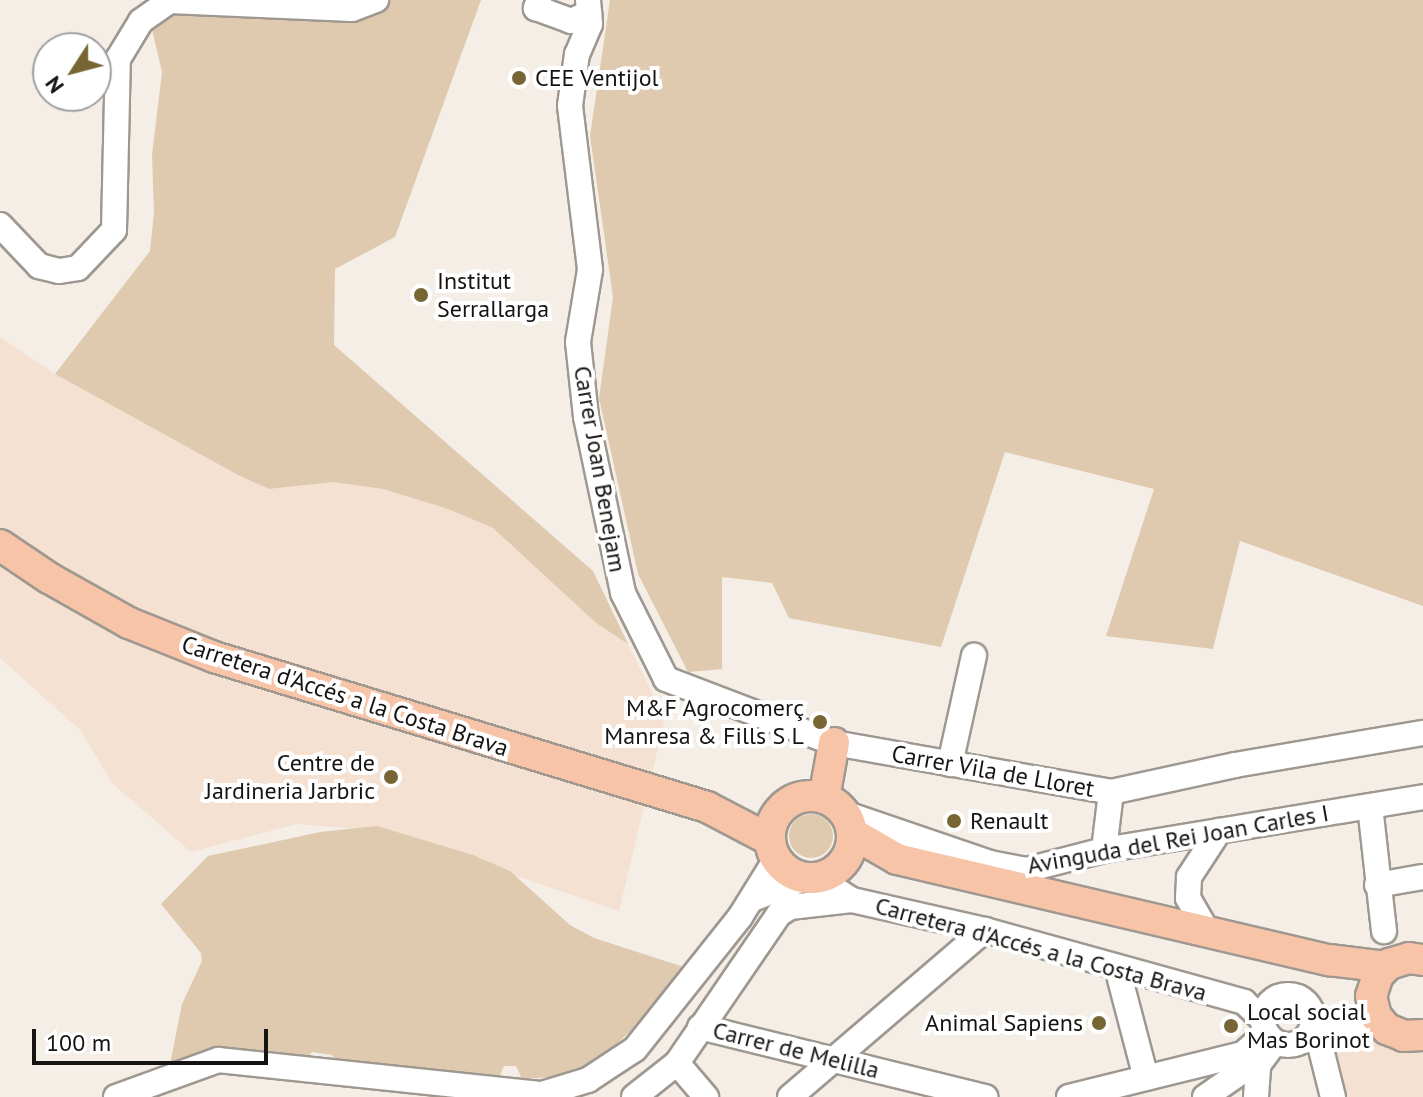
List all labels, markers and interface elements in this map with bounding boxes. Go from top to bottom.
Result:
north arrow [32,32,112,112]
place label: CEE Ventijol [535,64,659,92]
marker: CEE Ventijol [510,69,528,87]
text: N [39,71,70,99]
place label: Institut Serrallarga [437,267,549,323]
marker: Institut Serrallarga [412,286,430,304]
street label: Carrer Joan Benejam [568,364,632,574]
street label: Carretera d'Accés a la Costa Brava [178,629,512,763]
place label: M&F Agrocomerç Manresa & Fills S L [604,694,804,750]
marker: M&F Agrocomerç Manresa & Fills S L [811,713,829,731]
street label: Carrer Vila de Lloret [889,739,1097,803]
place label: Centre de Jardineria Jarbric [205,749,375,805]
marker: Centre de Jardineria Jarbric [382,768,400,786]
street label: Avinguda del Rei Joan Carles I [1025,798,1331,880]
place label: Renault [970,807,1048,835]
marker: Renault [945,812,963,830]
street label: Carretera d'Accés a la Costa Brava [872,891,1210,1007]
place label: Local social Mas Borinot [1247,998,1370,1054]
place label: Animal Sapiens [925,1009,1083,1037]
scale bar [36,1013,272,1063]
marker: Animal Sapiens [1090,1014,1108,1032]
street label: Carrer de Melilla [710,1015,882,1085]
marker: Local social Mas Borinot [1222,1017,1240,1035]
text: 100 m [46,1027,111,1058]

